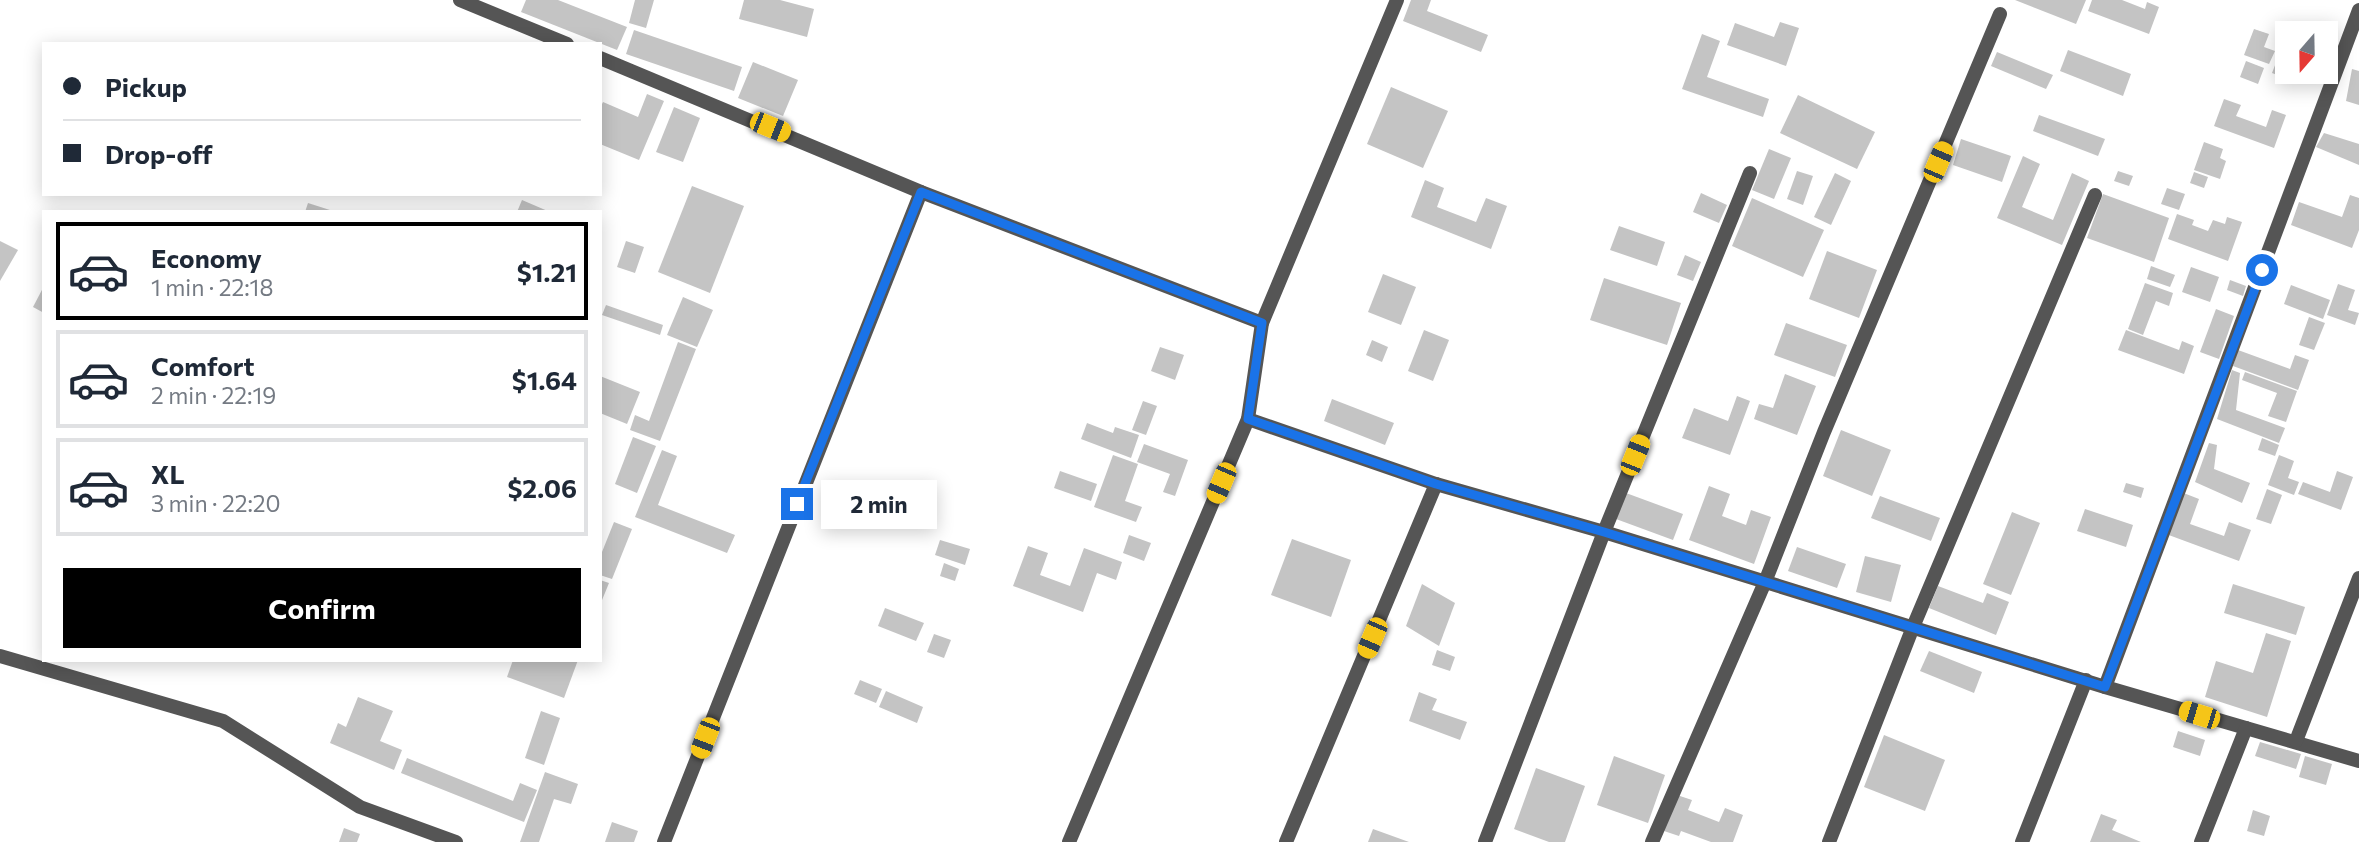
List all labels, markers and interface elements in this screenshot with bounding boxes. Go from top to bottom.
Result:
north arrow [2275,21,2338,84]
map controls [2275,21,2338,84]
text: Pickup [105,71,187,102]
car [747,109,794,145]
text: Drop-off [105,138,212,169]
car [1921,139,1956,185]
icon: car [67,240,130,303]
text: Economy [151,242,262,273]
route start [2246,254,2278,286]
text: $1.21 [517,256,577,287]
text: 1 min · 22:18 [151,273,273,301]
icon: car [67,348,130,411]
text: Comfort [151,350,254,381]
text: $1.64 [512,364,577,395]
text: 2 min · 22:19 [151,381,276,409]
car [1618,432,1653,478]
icon: car [67,456,130,519]
text: XL [151,458,185,489]
car [1204,460,1239,506]
text: $2.06 [507,472,577,503]
callout: 2 min [822,480,937,528]
route end [781,488,813,520]
text: 3 min · 22:20 [151,489,281,517]
text: 2 min [850,490,908,518]
button: Confirm [63,568,581,648]
car [1355,615,1390,661]
car [2176,699,2223,731]
car [688,715,723,761]

